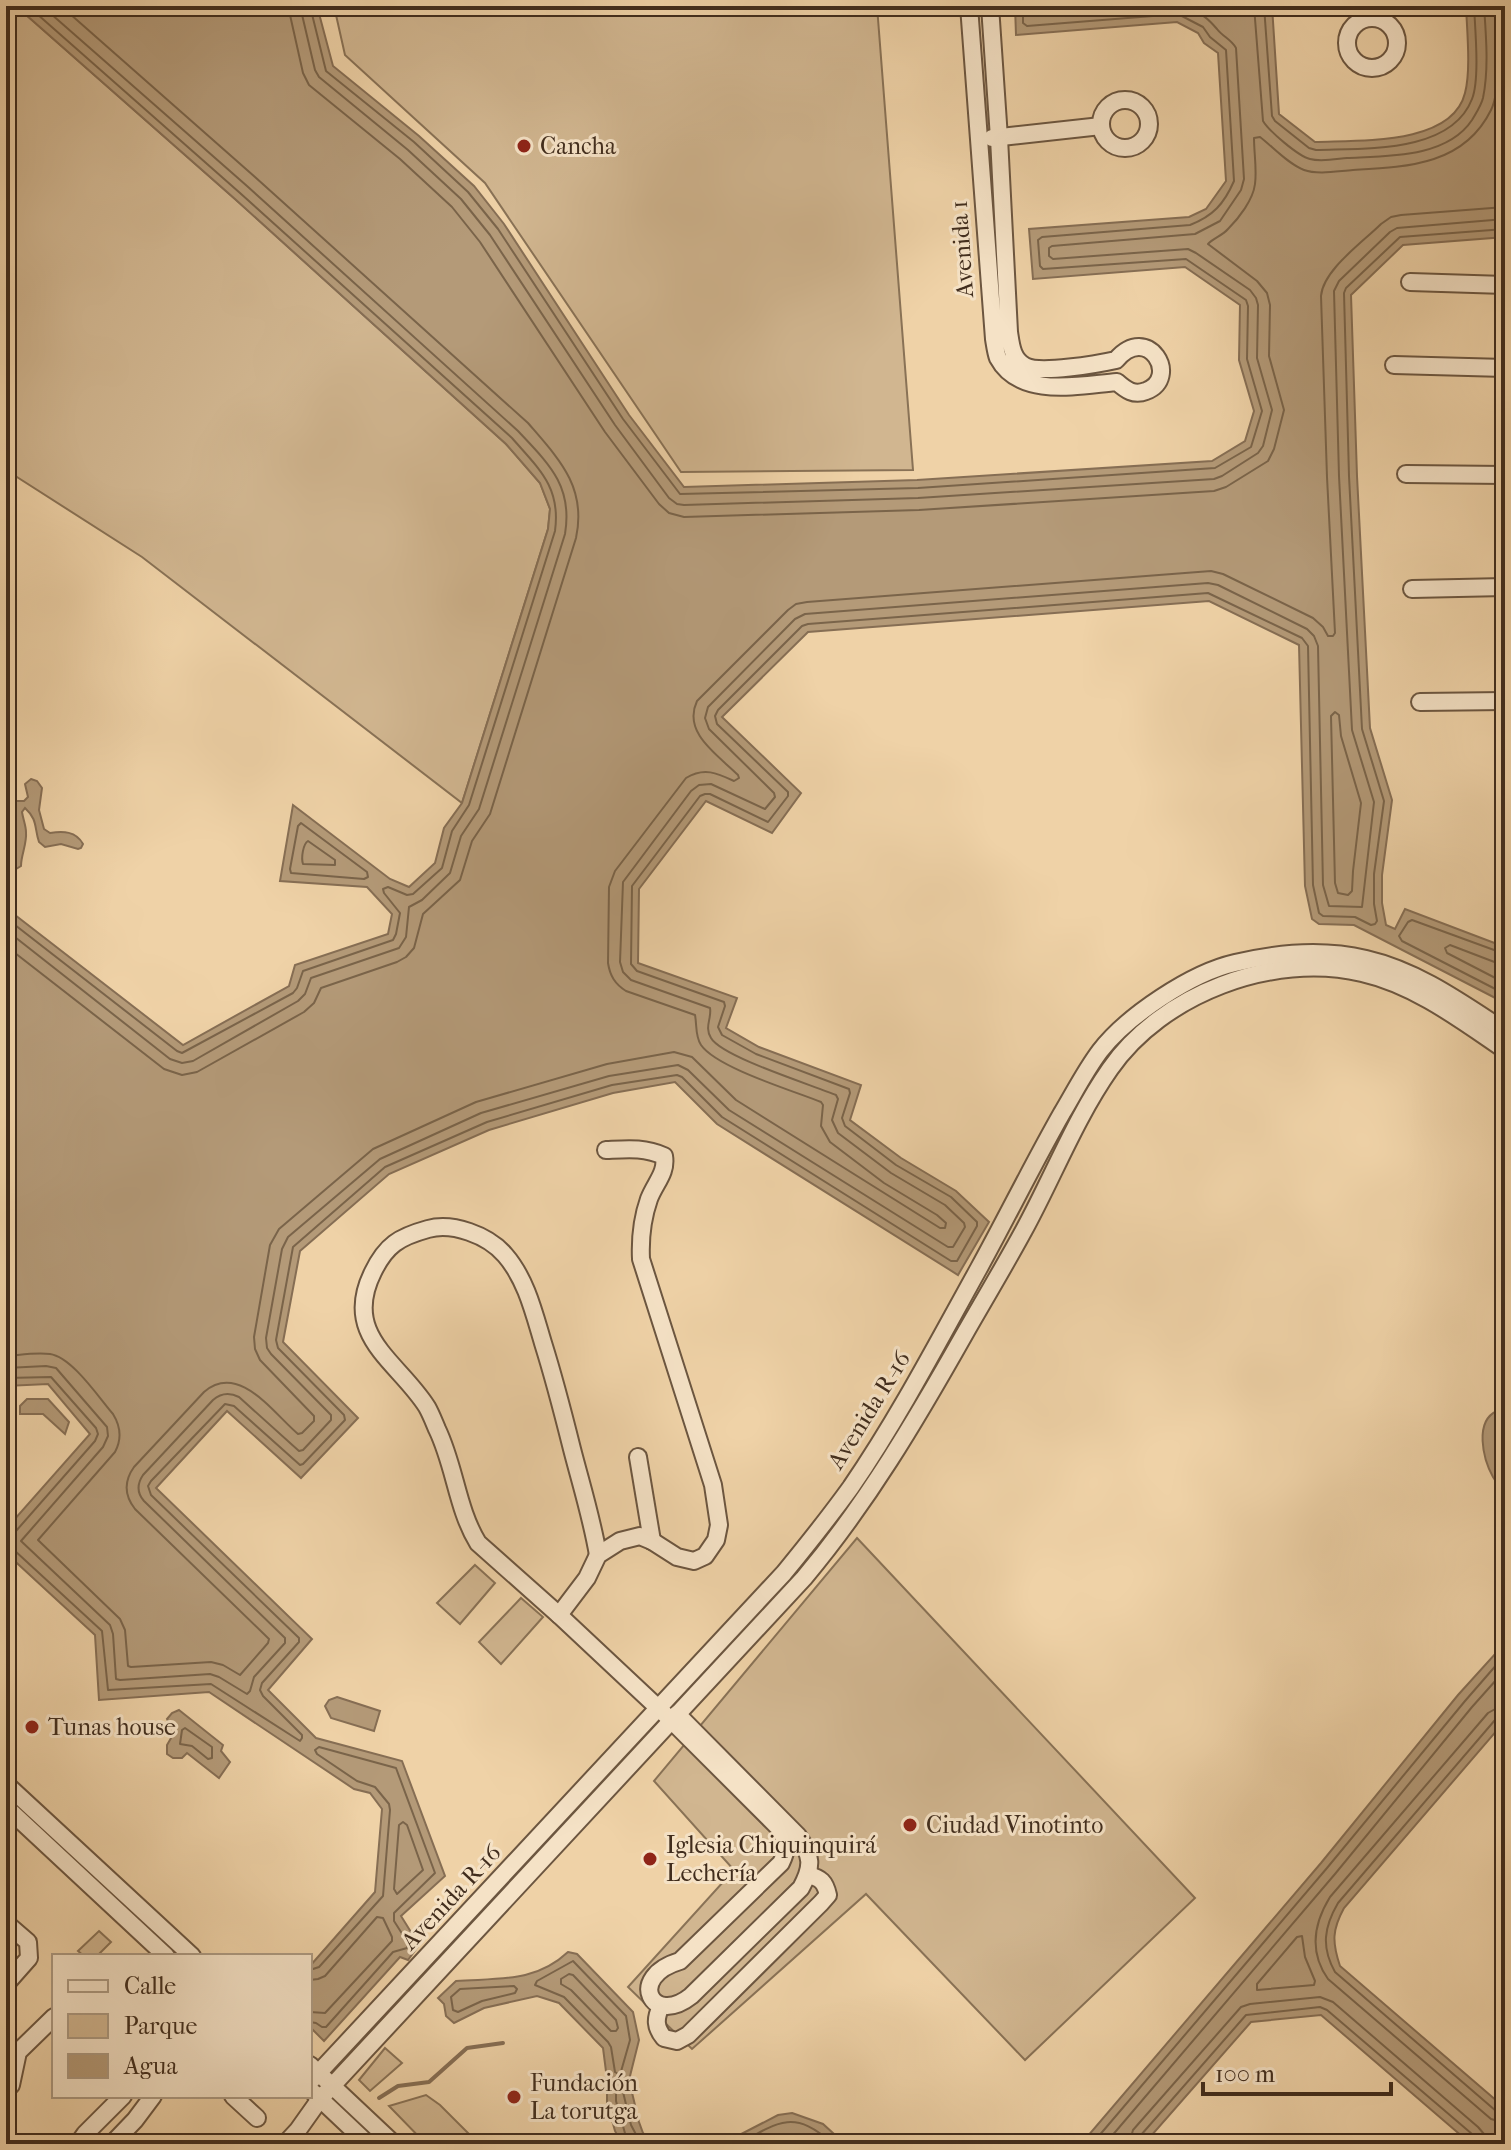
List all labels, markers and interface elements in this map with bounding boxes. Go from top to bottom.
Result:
place label: Cancha [540,132,617,160]
marker: Cancha [515,137,533,155]
street label: Avenida 1 [945,200,979,299]
street label: Avenida R-16 [821,1345,917,1475]
place label: Tunas house [48,1713,176,1741]
marker: Tunas house [23,1718,41,1736]
place label: Ciudad Vinotinto [926,1811,1103,1839]
marker: Ciudad Vinotinto [901,1816,919,1834]
place label: Iglesia Chiquinquirá Lechería [666,1831,877,1887]
street label: Avenida R-16 [394,1838,508,1956]
marker: Iglesia Chiquinquirá Lechería [641,1850,659,1868]
legend [52,1954,312,2098]
text: Calle [124,1972,176,2000]
text: Parque [124,2012,197,2040]
scale bar [1203,2046,1391,2096]
text: Agua [123,2052,178,2080]
text: 100 m [1215,2060,1275,2088]
place label: Fundación La torutga [530,2069,639,2125]
marker: Fundación La torutga [505,2088,523,2106]

